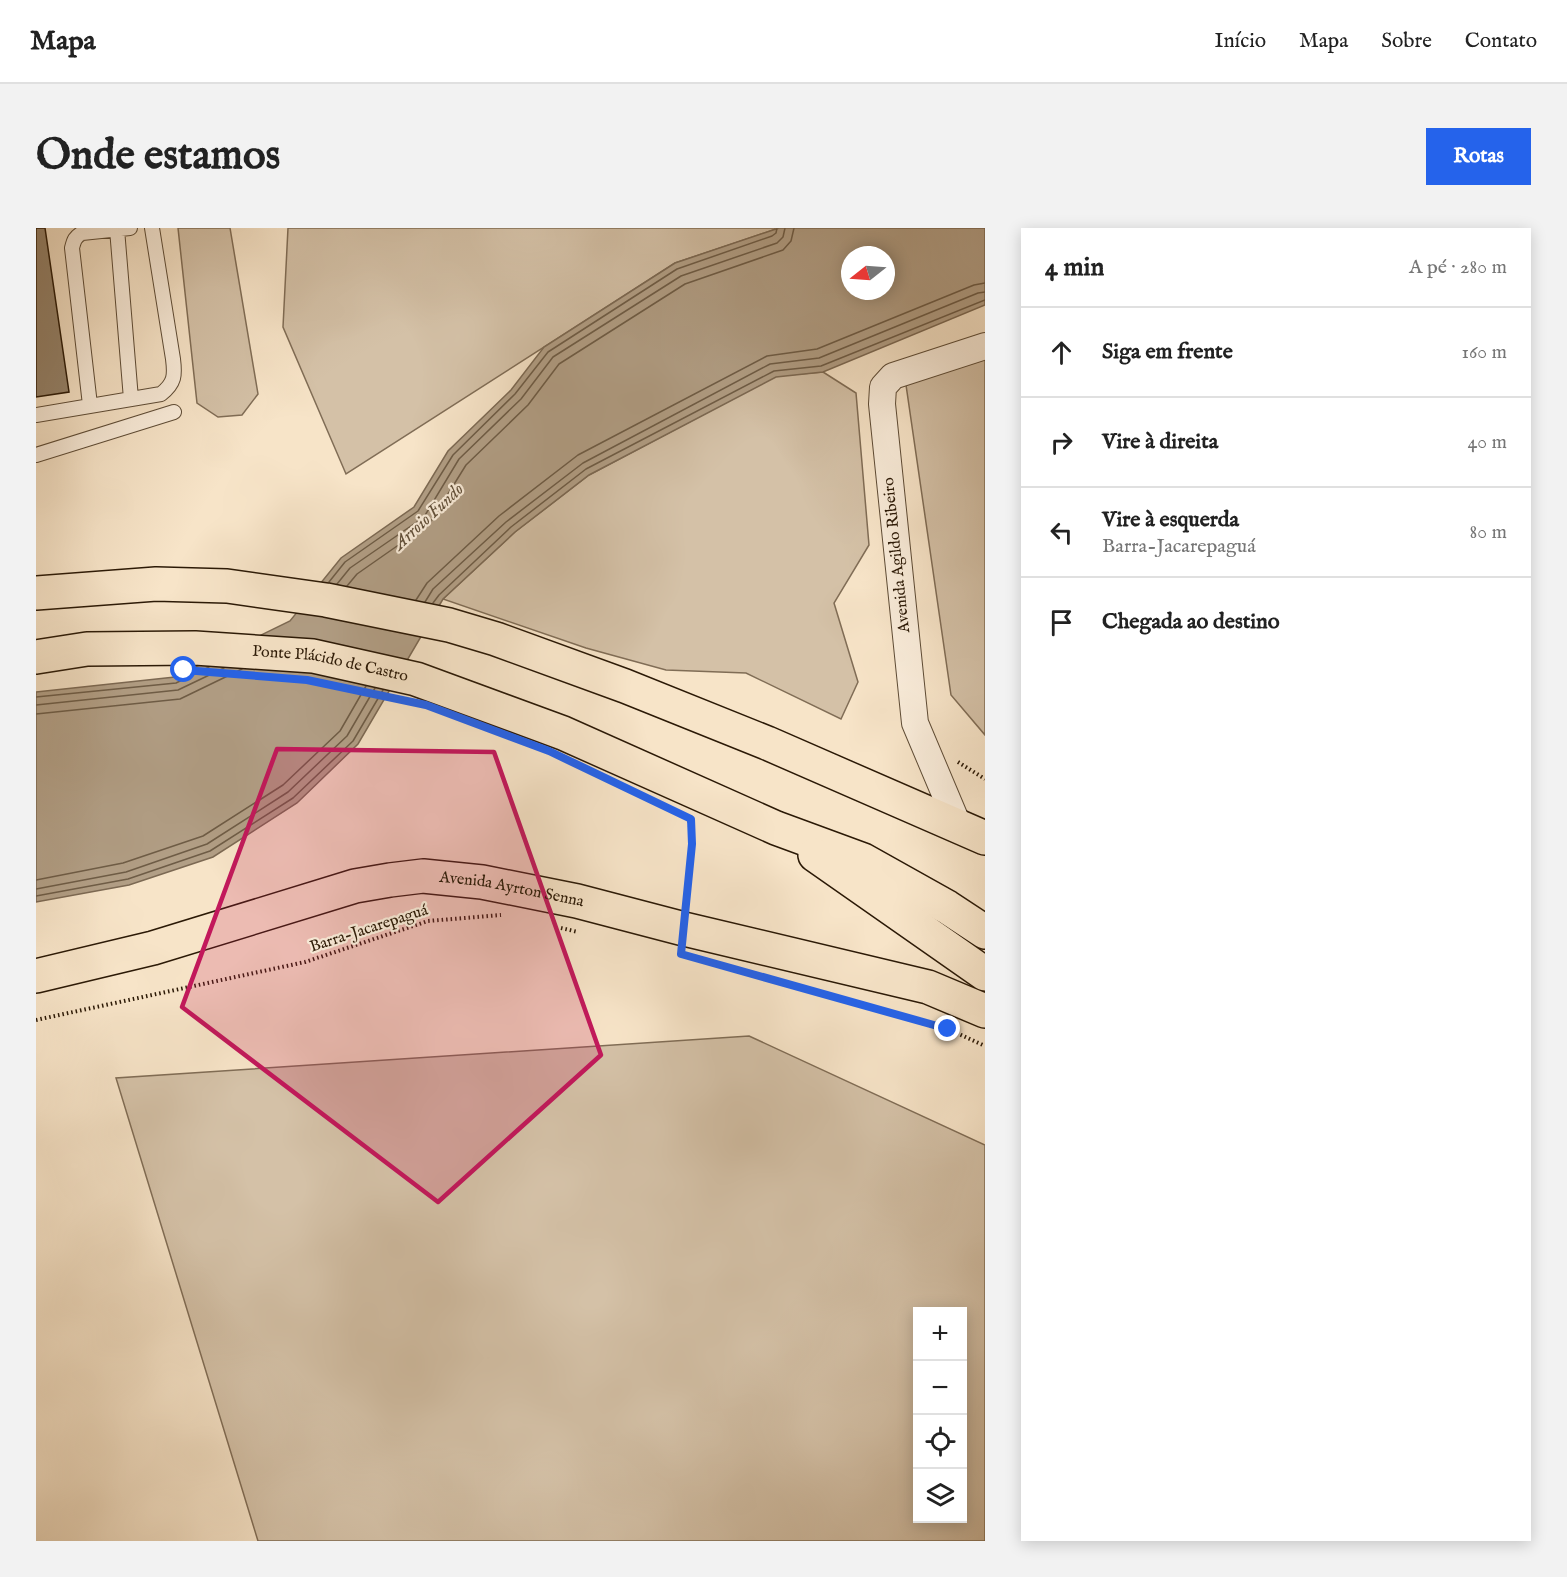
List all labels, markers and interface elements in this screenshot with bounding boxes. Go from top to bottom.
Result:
text: Mapa [30,24,96,59]
text: Início [1214,28,1266,55]
text: Mapa [1299,28,1348,55]
text: Sobre [1381,28,1432,55]
text: Contato [1465,28,1537,55]
button: Rotas [1426,128,1531,185]
text: Onde estamos [36,130,280,183]
north arrow [841,246,895,300]
text: 4 min [1045,251,1104,284]
text: A pé · 280 m [1409,255,1507,280]
icon: ahead [1045,336,1078,369]
text: Siga em frente [1102,338,1233,366]
text: 160 m [1461,340,1507,365]
icon: right [1045,426,1078,459]
text: Vire à direita [1102,428,1218,456]
text: 40 m [1468,430,1507,455]
street label: Avenida Agildo Ribeiro [879,476,915,635]
water label: Arroio Fundo [387,478,469,557]
text: Vire à esquerda [1102,506,1239,534]
icon: left [1045,516,1078,549]
text: 80 m [1470,520,1507,545]
text: Barra-Jacarepaguá [1102,534,1256,559]
icon: arrive [1045,606,1078,639]
text: Chegada ao destino [1102,608,1280,636]
street label: Ponte Plácido de Castro [252,642,410,687]
route start [170,656,196,682]
street label: Avenida Ayrton Senna [437,868,586,912]
street label: Barra-Jacarepaguá [307,900,431,958]
route end [934,1015,960,1041]
map controls [913,1307,967,1523]
button: + [913,1307,967,1361]
button: − [913,1361,967,1415]
button: locate [913,1415,967,1469]
button: layers [913,1469,967,1523]

